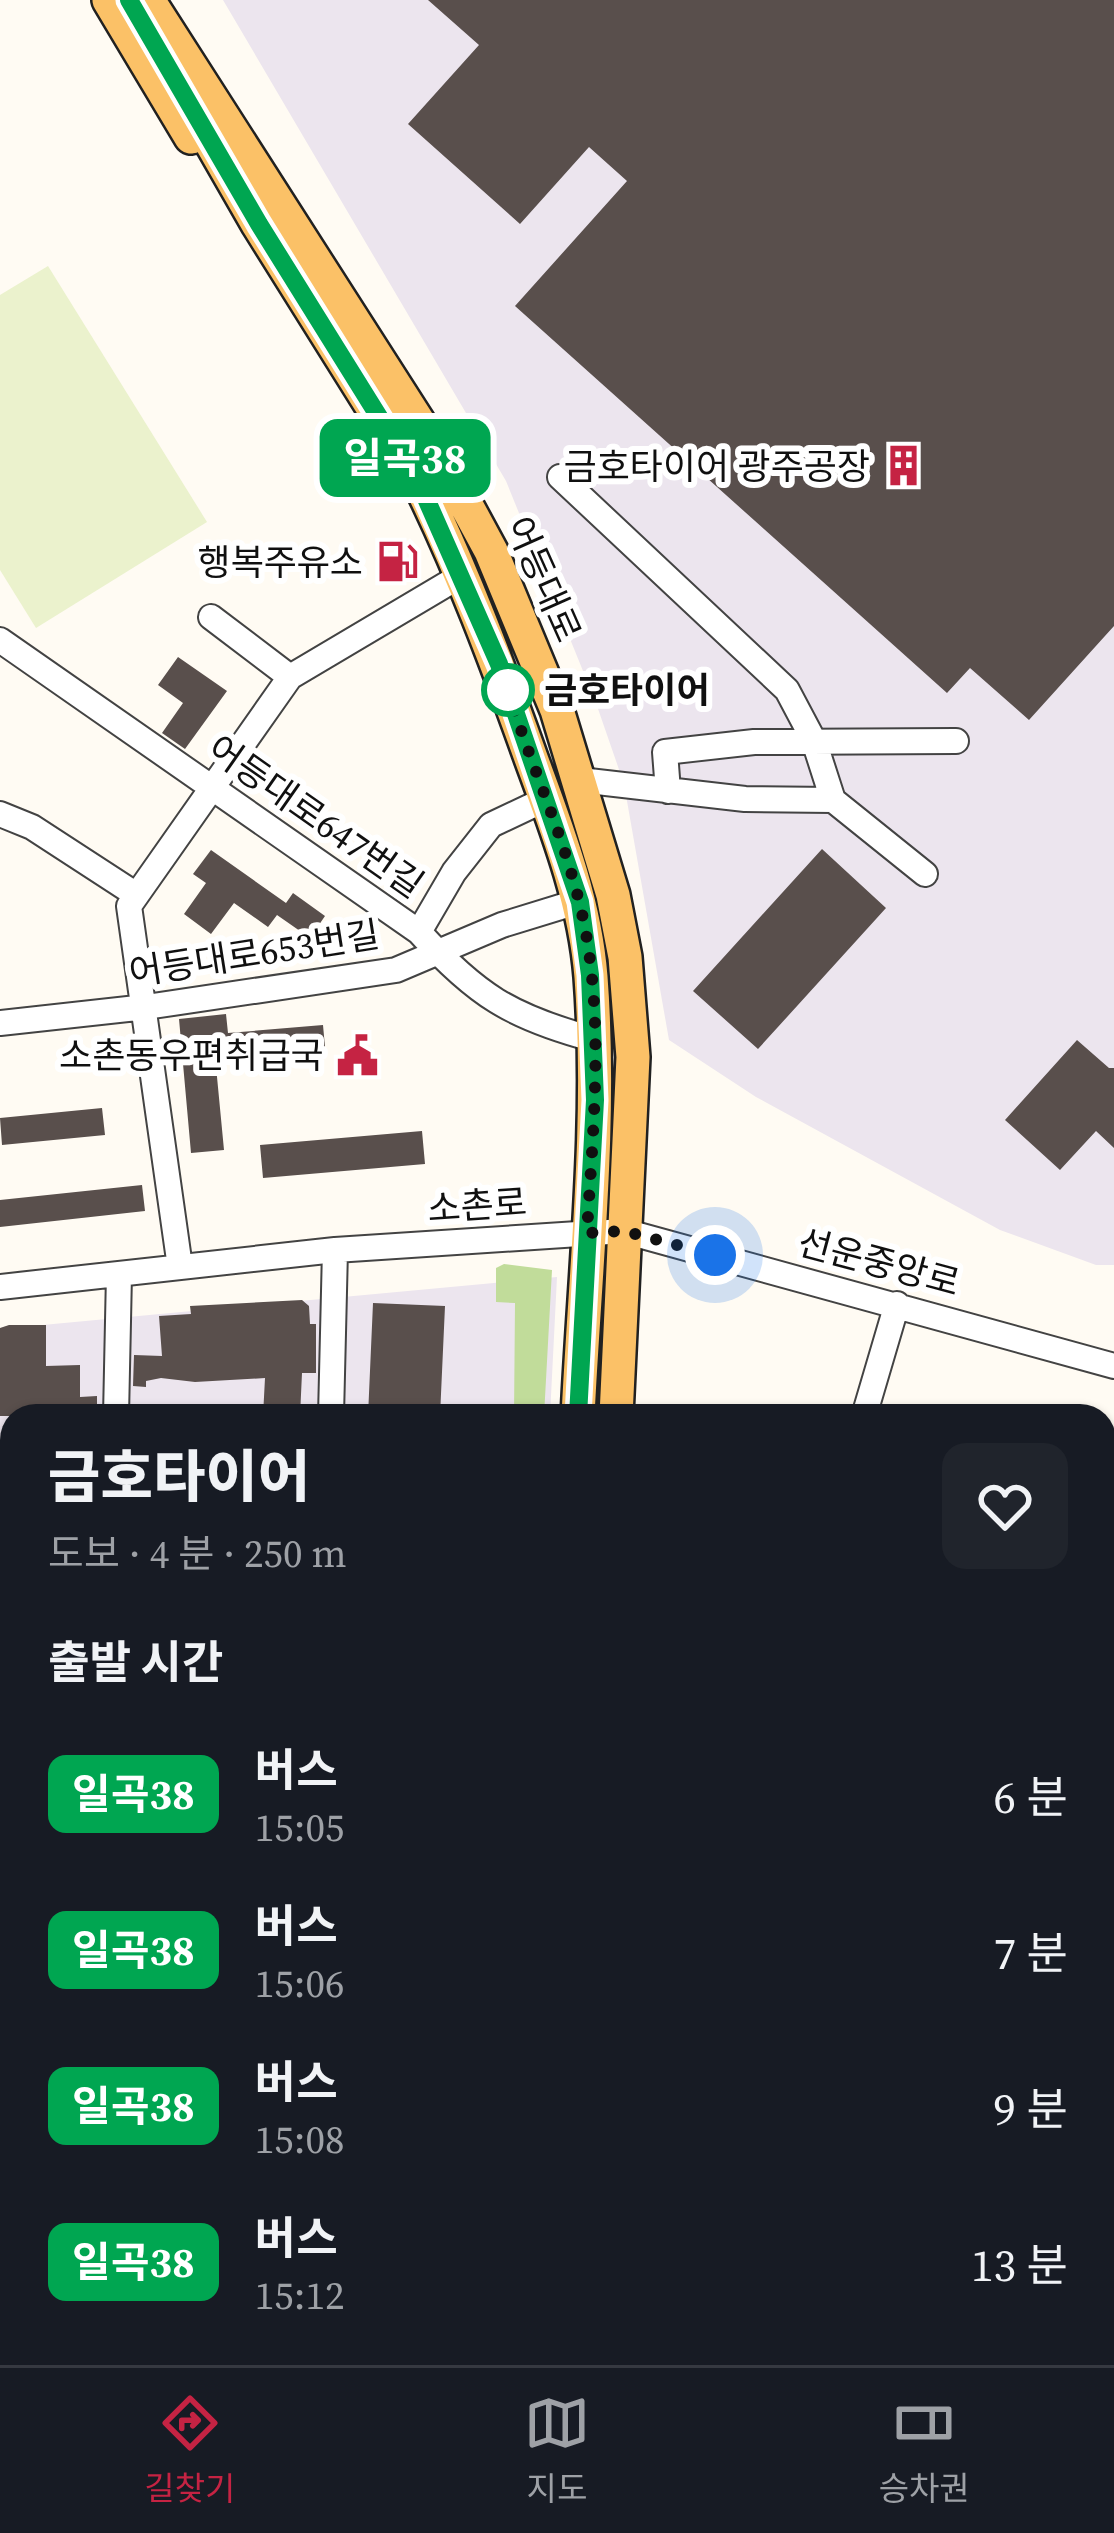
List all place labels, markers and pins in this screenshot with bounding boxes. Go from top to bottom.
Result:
place label: 금호타이어 광주공장 [564,442,870,491]
building icon: 금호타이어 광주공장 [881,443,927,489]
place label: 행복주유소 [197,538,363,587]
fuel station icon: 행복주유소 [374,539,420,585]
marker: 금호타이어 [483,665,533,715]
place label: 금호타이어 [544,666,710,715]
place label: 소촌동우편취급국 [59,1031,324,1080]
public building icon: 소촌동우편취급국 [335,1032,381,1078]

